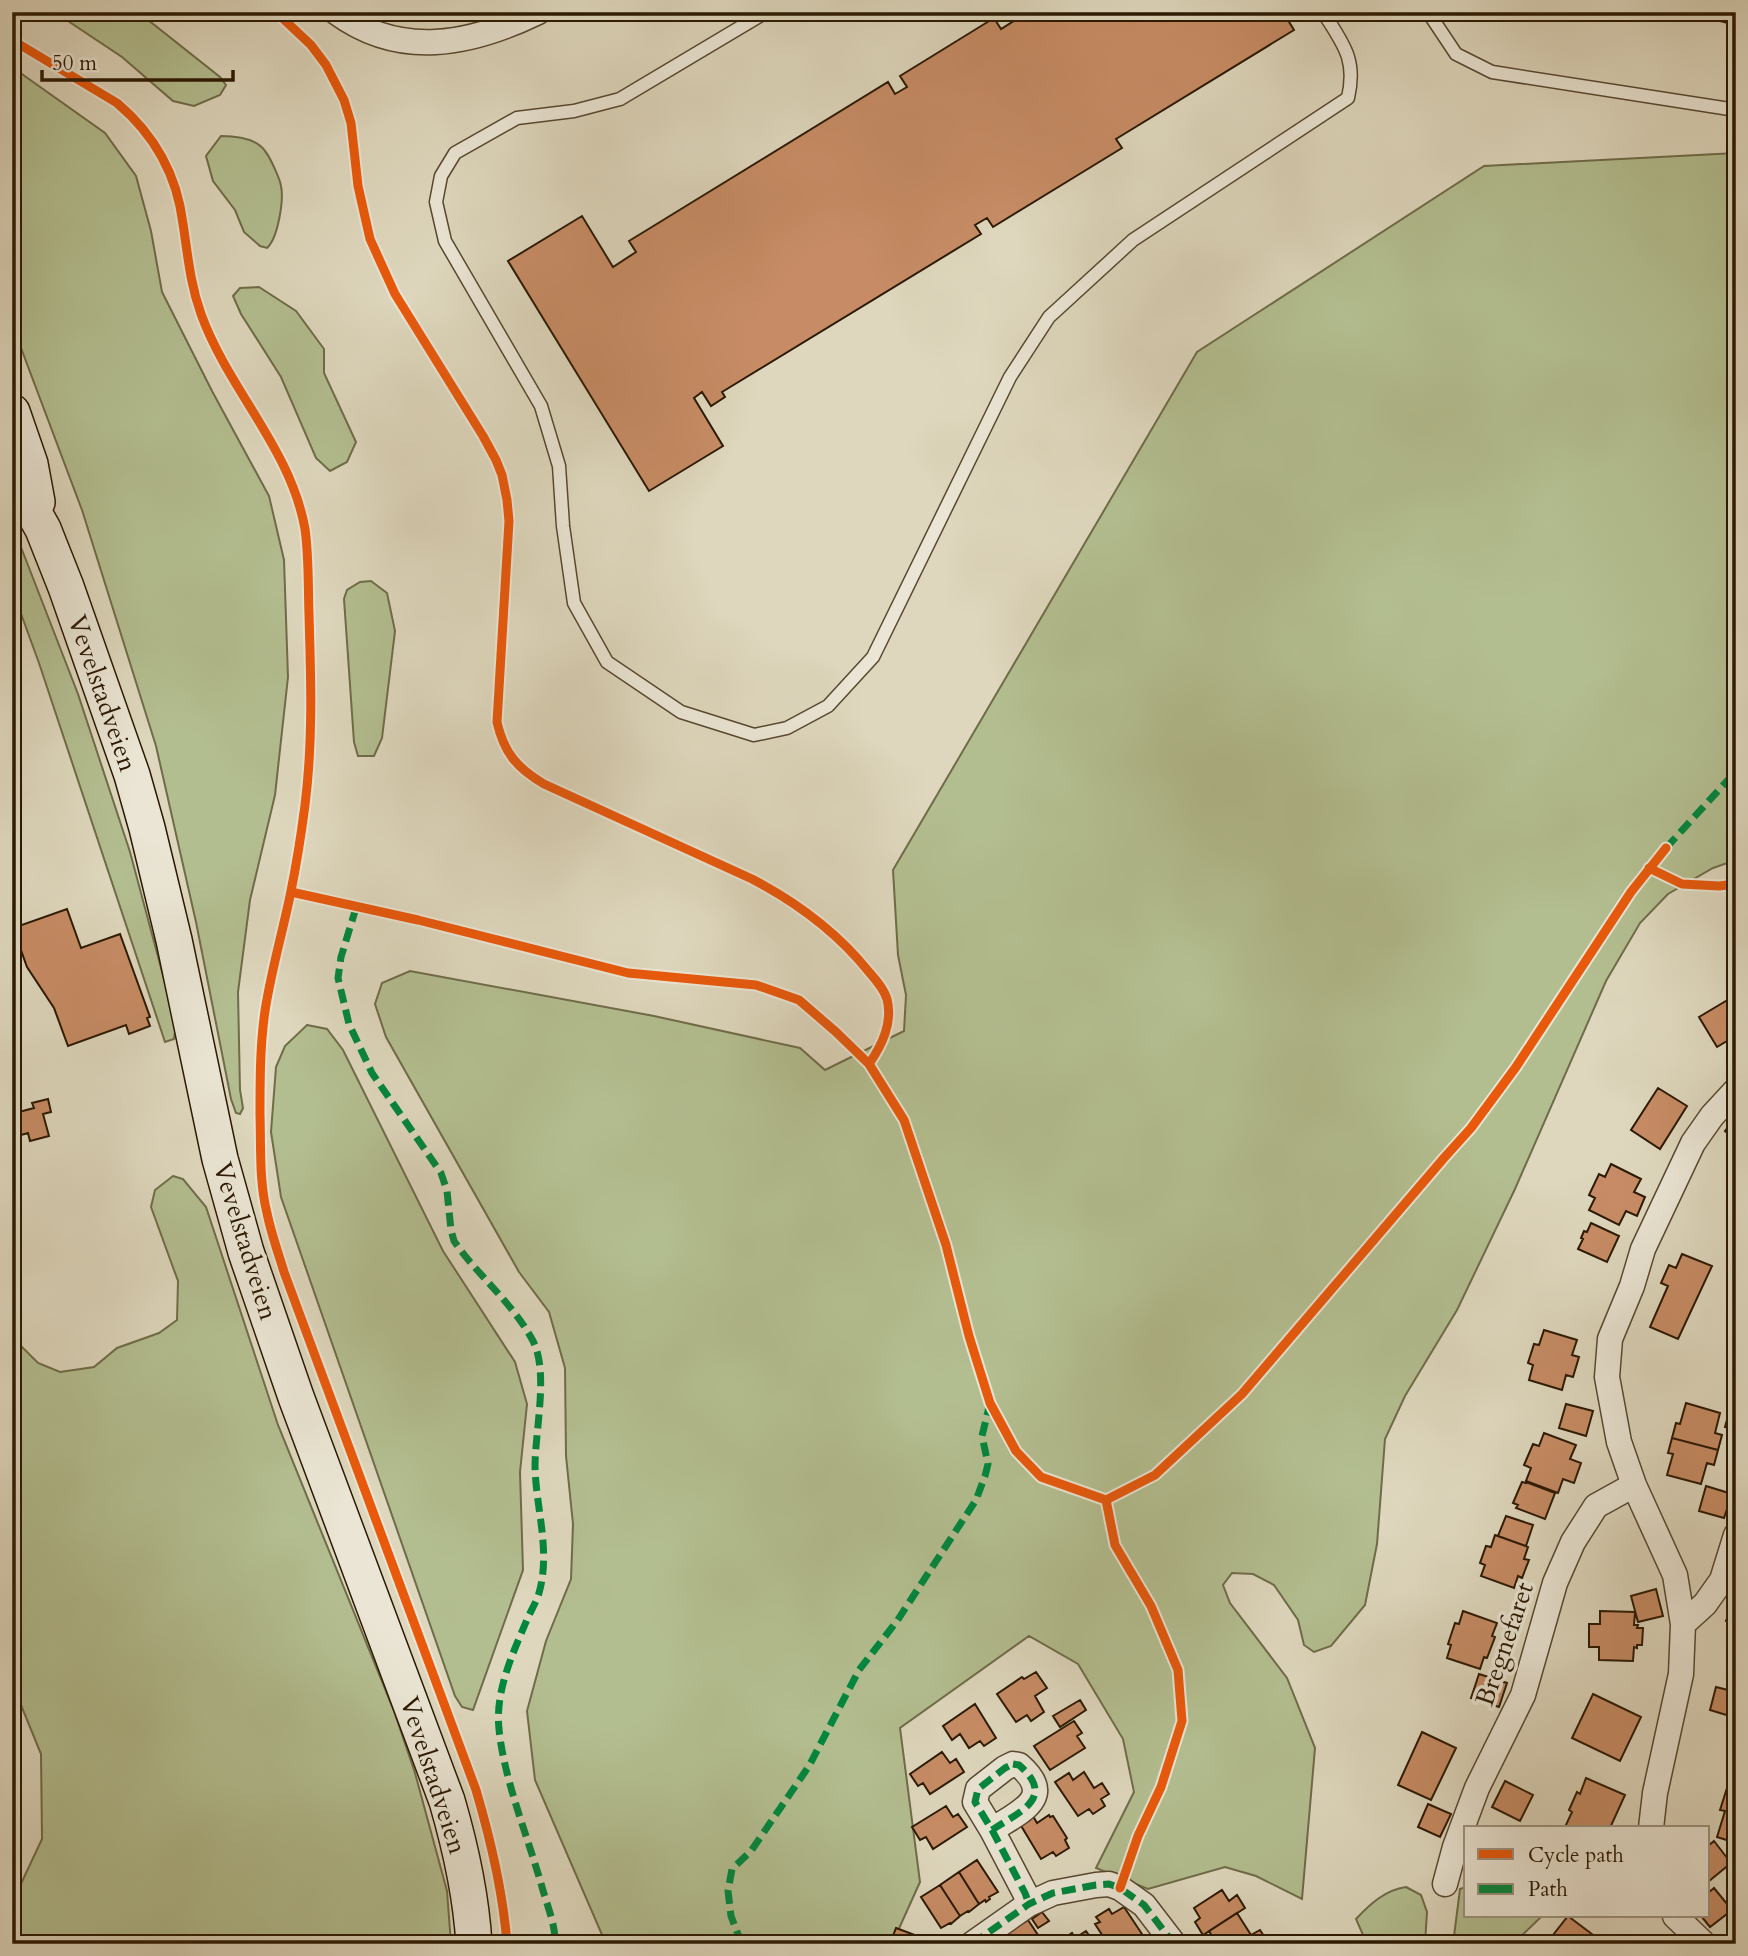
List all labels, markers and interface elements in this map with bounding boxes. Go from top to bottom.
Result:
scale bar [42,38,233,82]
text: 50 m [52,49,97,78]
street label: Vevelstadveien [59,610,146,776]
street label: Vevelstadveien [205,1158,286,1325]
street label: Bregnefaret [1467,1578,1542,1711]
street label: Vevelstadveien [392,1692,475,1858]
legend [1464,1826,1710,1918]
text: Cycle path [1528,1841,1624,1870]
text: Path [1528,1875,1568,1904]

